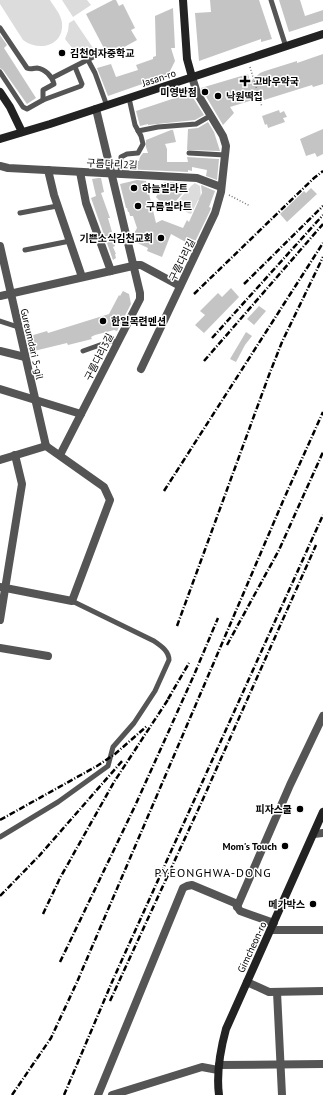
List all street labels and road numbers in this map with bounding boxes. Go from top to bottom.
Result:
street label: Jasan-ro [139,66,178,90]
street label: 구름다리2길 [86,156,138,172]
street label: 구름다리길 [166,236,198,284]
street label: Gureumdari 5-gil [17,307,47,381]
street label: 구름다리3길 [82,331,116,383]
street label: Gimcheon-ro [234,919,270,975]

